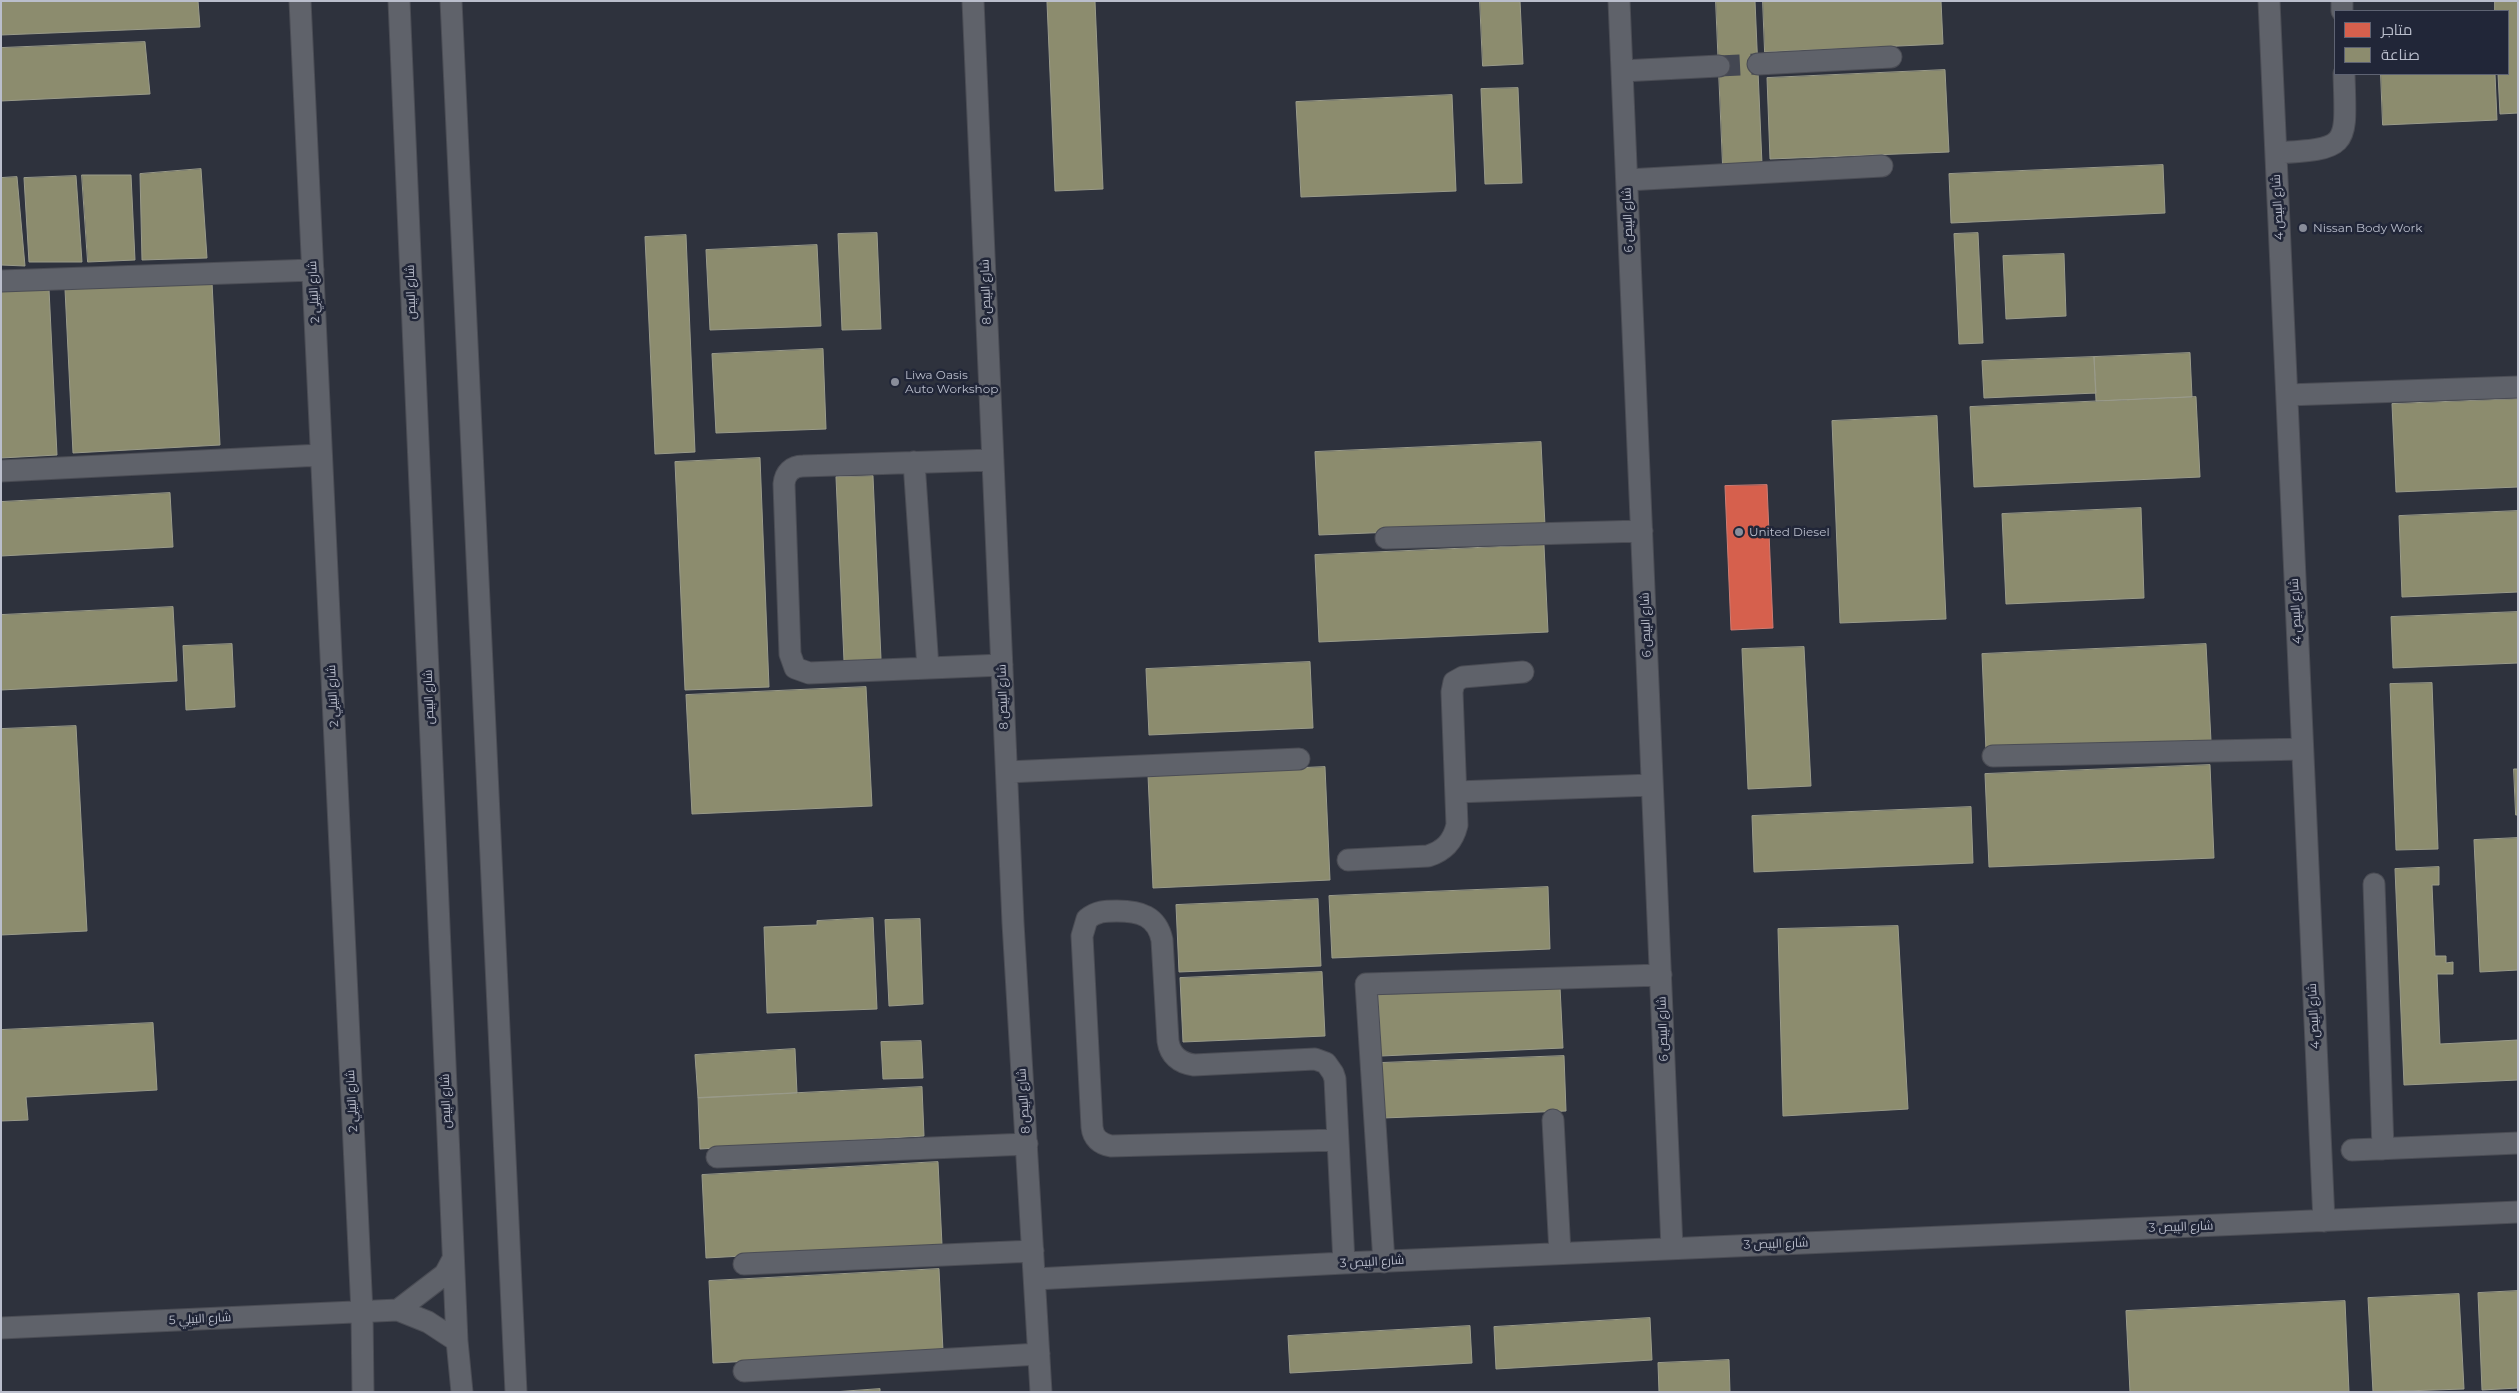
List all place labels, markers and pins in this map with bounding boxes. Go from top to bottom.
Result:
place label: Nissan Body Work [2313,221,2422,235]
marker: Nissan Body Work [2297,222,2309,234]
place label: Liwa Oasis Auto Workshop [905,368,998,396]
marker: Liwa Oasis Auto Workshop [889,376,901,388]
place label: United Diesel [1749,525,1830,539]
marker: United Diesel [1733,526,1745,538]

